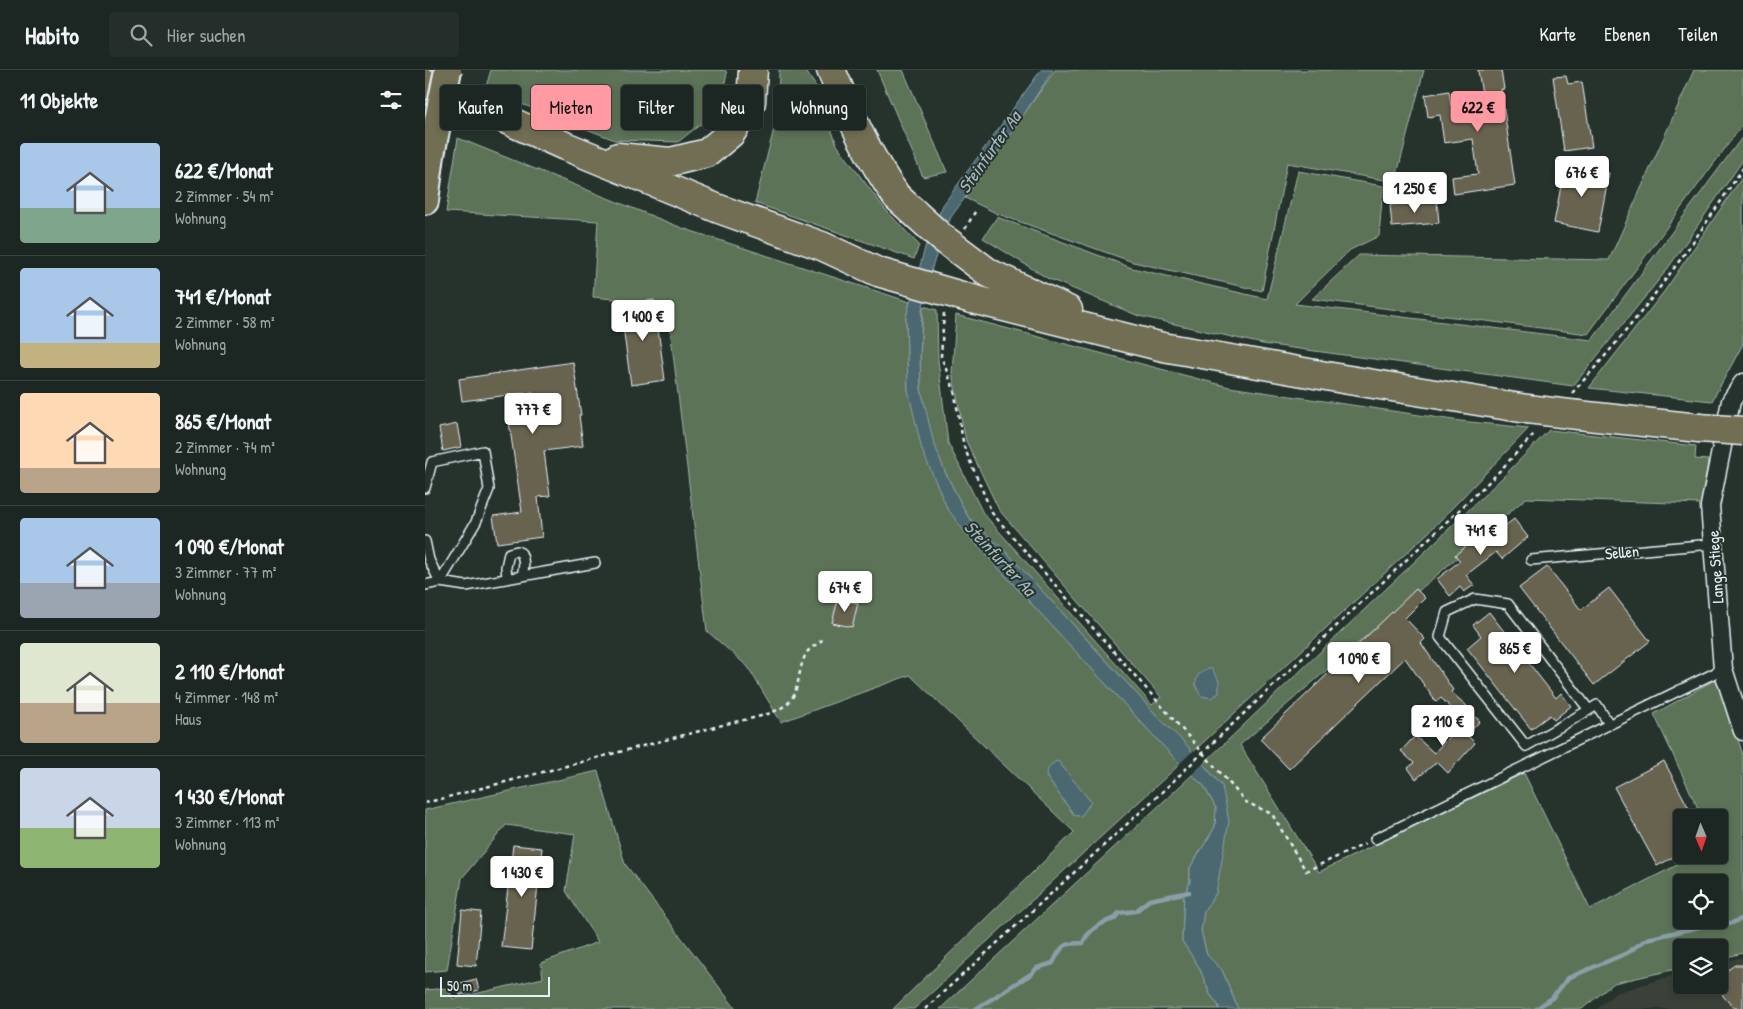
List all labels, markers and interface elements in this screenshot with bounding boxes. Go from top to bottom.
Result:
search box [109,12,459,57]
text: Habito [25,19,79,51]
icon: search [127,21,155,49]
text: Hier suchen [167,22,246,48]
text: Karte [1540,22,1576,47]
text: Ebenen [1604,22,1650,47]
text: Teilen [1678,22,1718,47]
chip: Kaufen [440,85,521,130]
chip: Mieten [531,85,611,130]
chip: Filter [621,85,693,130]
chip: Neu [703,85,763,130]
chip: Wohnung [773,85,866,130]
text: 11 Objekte [20,86,98,115]
icon: filters [377,86,405,114]
pin: 622 € [1443,90,1513,133]
text: 622 € [1462,96,1494,118]
water label: Steinfurter Aa [952,104,1027,198]
text: 622 €/Monat [175,156,273,185]
pin: 676 € [1547,156,1617,198]
text: 676 € [1566,161,1598,183]
icon: home [60,163,120,223]
pin: 1 250 € [1369,172,1461,214]
text: 1 250 € [1394,177,1436,199]
text: 2 Zimmer · 54 m² [175,185,274,207]
text: Wohnung [175,207,226,229]
text: 741 €/Monat [175,282,271,311]
icon: home [60,288,120,348]
pin: 1 400 € [597,300,689,342]
text: 1 400 € [622,305,664,327]
text: 2 Zimmer · 58 m² [175,311,275,333]
text: Wohnung [175,333,226,355]
pin: 777 € [498,392,568,435]
text: 777 € [515,398,551,420]
text: 865 €/Monat [175,407,271,436]
icon: home [60,413,120,473]
text: 2 Zimmer · 74 m² [175,436,275,458]
text: Wohnung [175,458,226,480]
pin: 741 € [1446,514,1516,556]
water label: Steinfurter Aa [959,515,1043,603]
text: 741 € [1465,519,1497,541]
street label: Lange Stiege [1701,529,1729,604]
text: 1 090 €/Monat [175,532,284,561]
icon: home [60,538,120,598]
street label: Sellen [1604,540,1640,564]
text: 3 Zimmer · 77 m² [175,561,276,583]
pin: 674 € [810,570,880,613]
text: 674 € [829,576,861,598]
text: Wohnung [175,583,226,605]
pin: 865 € [1480,632,1550,674]
text: 865 € [1499,637,1531,659]
pin: 1 090 € [1313,642,1405,684]
text: 1 090 € [1338,647,1380,669]
text: 2 110 €/Monat [175,657,284,686]
icon: home [60,663,120,723]
text: 4 Zimmer · 148 m² [175,686,278,708]
pin: 2 110 € [1397,704,1489,747]
text: Haus [175,708,201,730]
text: 2 110 € [1422,710,1464,732]
text: 1 430 €/Monat [175,782,284,811]
icon: home [60,788,120,848]
north arrow [1673,809,1727,864]
map controls [1673,809,1728,994]
text: 3 Zimmer · 113 m² [175,811,279,833]
text: Wohnung [175,833,226,855]
pin: 1 430 € [476,856,568,898]
text: 1 430 € [501,861,543,883]
button: locate [1673,874,1728,929]
button: layers [1673,939,1728,994]
scale bar [440,974,550,997]
text: 50 m [447,976,472,995]

